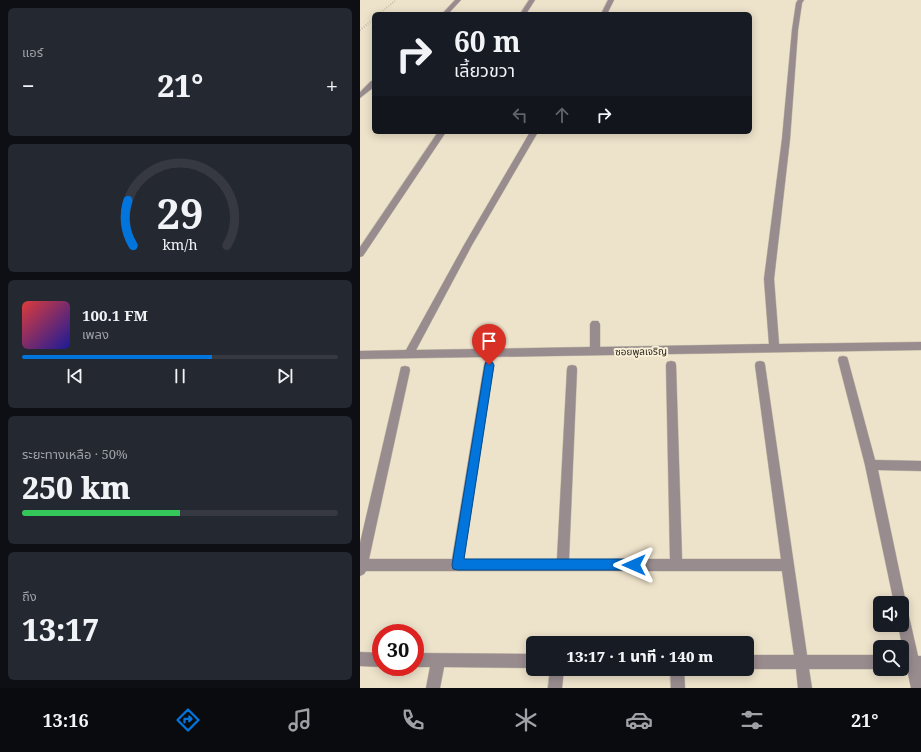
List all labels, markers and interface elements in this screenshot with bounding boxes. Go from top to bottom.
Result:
text: 60 m [454,22,521,60]
icon: right [388,28,440,80]
text: แอร์ [22,43,43,61]
text: เลี้ยวขวา [454,58,515,82]
text: 21° [157,65,203,106]
text: − [22,70,35,100]
text: + [326,70,338,100]
icon: left [509,104,531,126]
icon: ahead [551,104,573,126]
icon: right [593,104,615,126]
text: 29 [156,185,204,241]
text: km/h [162,235,198,254]
text: 100.1 FM [82,305,148,325]
pin [472,324,506,365]
text: เพลง [82,325,109,343]
icon: arrive [478,330,500,352]
street label: ซอยพูลเจริญ [615,344,667,358]
icon: previous [64,365,86,387]
icon: pause [169,365,191,387]
icon: next [274,365,296,387]
text: ระยะทางเหลือ · 50% [22,445,128,463]
text: 250 km [22,467,131,508]
position arrow [613,544,655,586]
text: ถึง [22,587,37,605]
map controls [873,596,909,676]
button: sound [873,596,909,632]
text: 13:17 [22,609,99,650]
speed limit sign: 30 [372,624,424,676]
button: search [873,640,909,676]
text: 13:17 · 1 นาที · 140 m [567,646,713,666]
icon: directions [174,706,202,734]
icon: music [286,706,314,734]
icon: phone [399,706,427,734]
icon: climate [512,706,540,734]
icon: car [625,706,653,734]
icon: filters [738,706,766,734]
text: 13:16 [42,708,89,732]
text: 21° [851,708,879,732]

